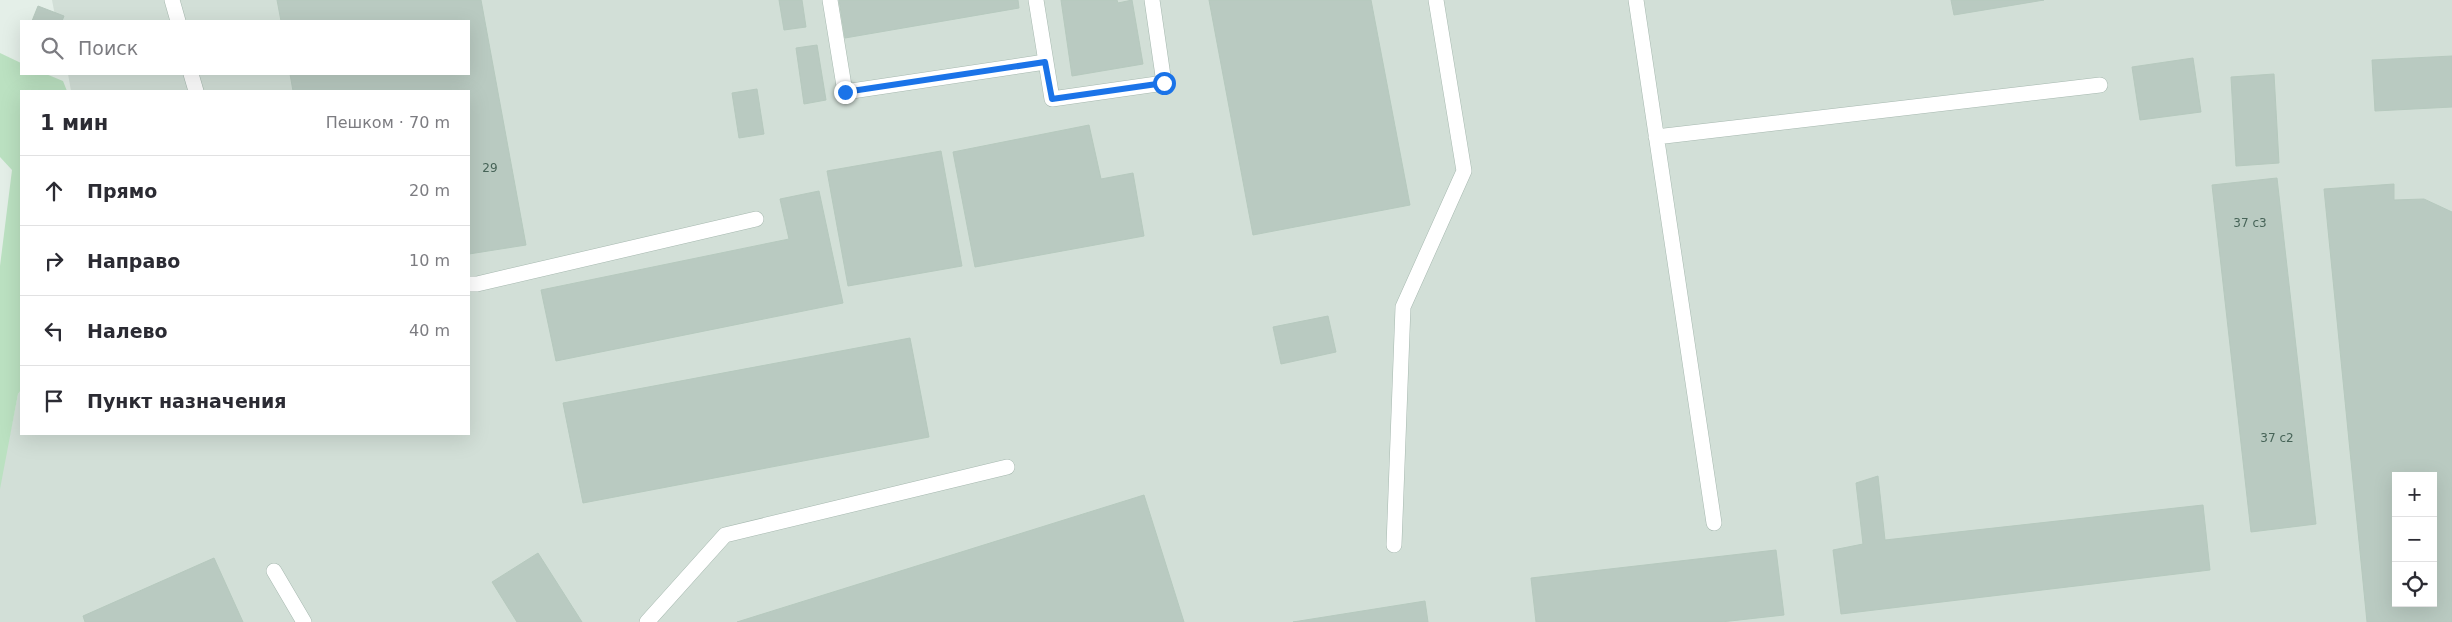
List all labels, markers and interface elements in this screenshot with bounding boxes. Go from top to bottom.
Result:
search box [20,20,470,75]
icon: search [38,34,66,62]
text: Поиск [78,37,138,59]
route start [1153,72,1176,95]
route end [834,81,857,104]
text: 1 мин [40,111,108,135]
text: Пешком · 70 m [326,113,450,132]
house number: 29 [482,161,498,175]
icon: ahead [40,177,68,205]
text: Прямо [87,180,157,202]
text: 20 m [409,181,450,200]
house number: 37 с3 [2233,216,2267,230]
icon: right [40,247,68,275]
text: Направо [87,250,180,272]
text: 10 m [409,251,450,270]
icon: left [40,317,68,345]
text: Налево [87,320,168,342]
text: 40 m [409,321,450,340]
icon: arrive [40,387,68,415]
text: Пункт назначения [87,390,286,412]
house number: 37 с2 [2260,431,2294,445]
map controls [2392,472,2437,607]
button: + [2392,472,2437,517]
button: − [2392,517,2437,562]
button: locate [2392,562,2437,607]

